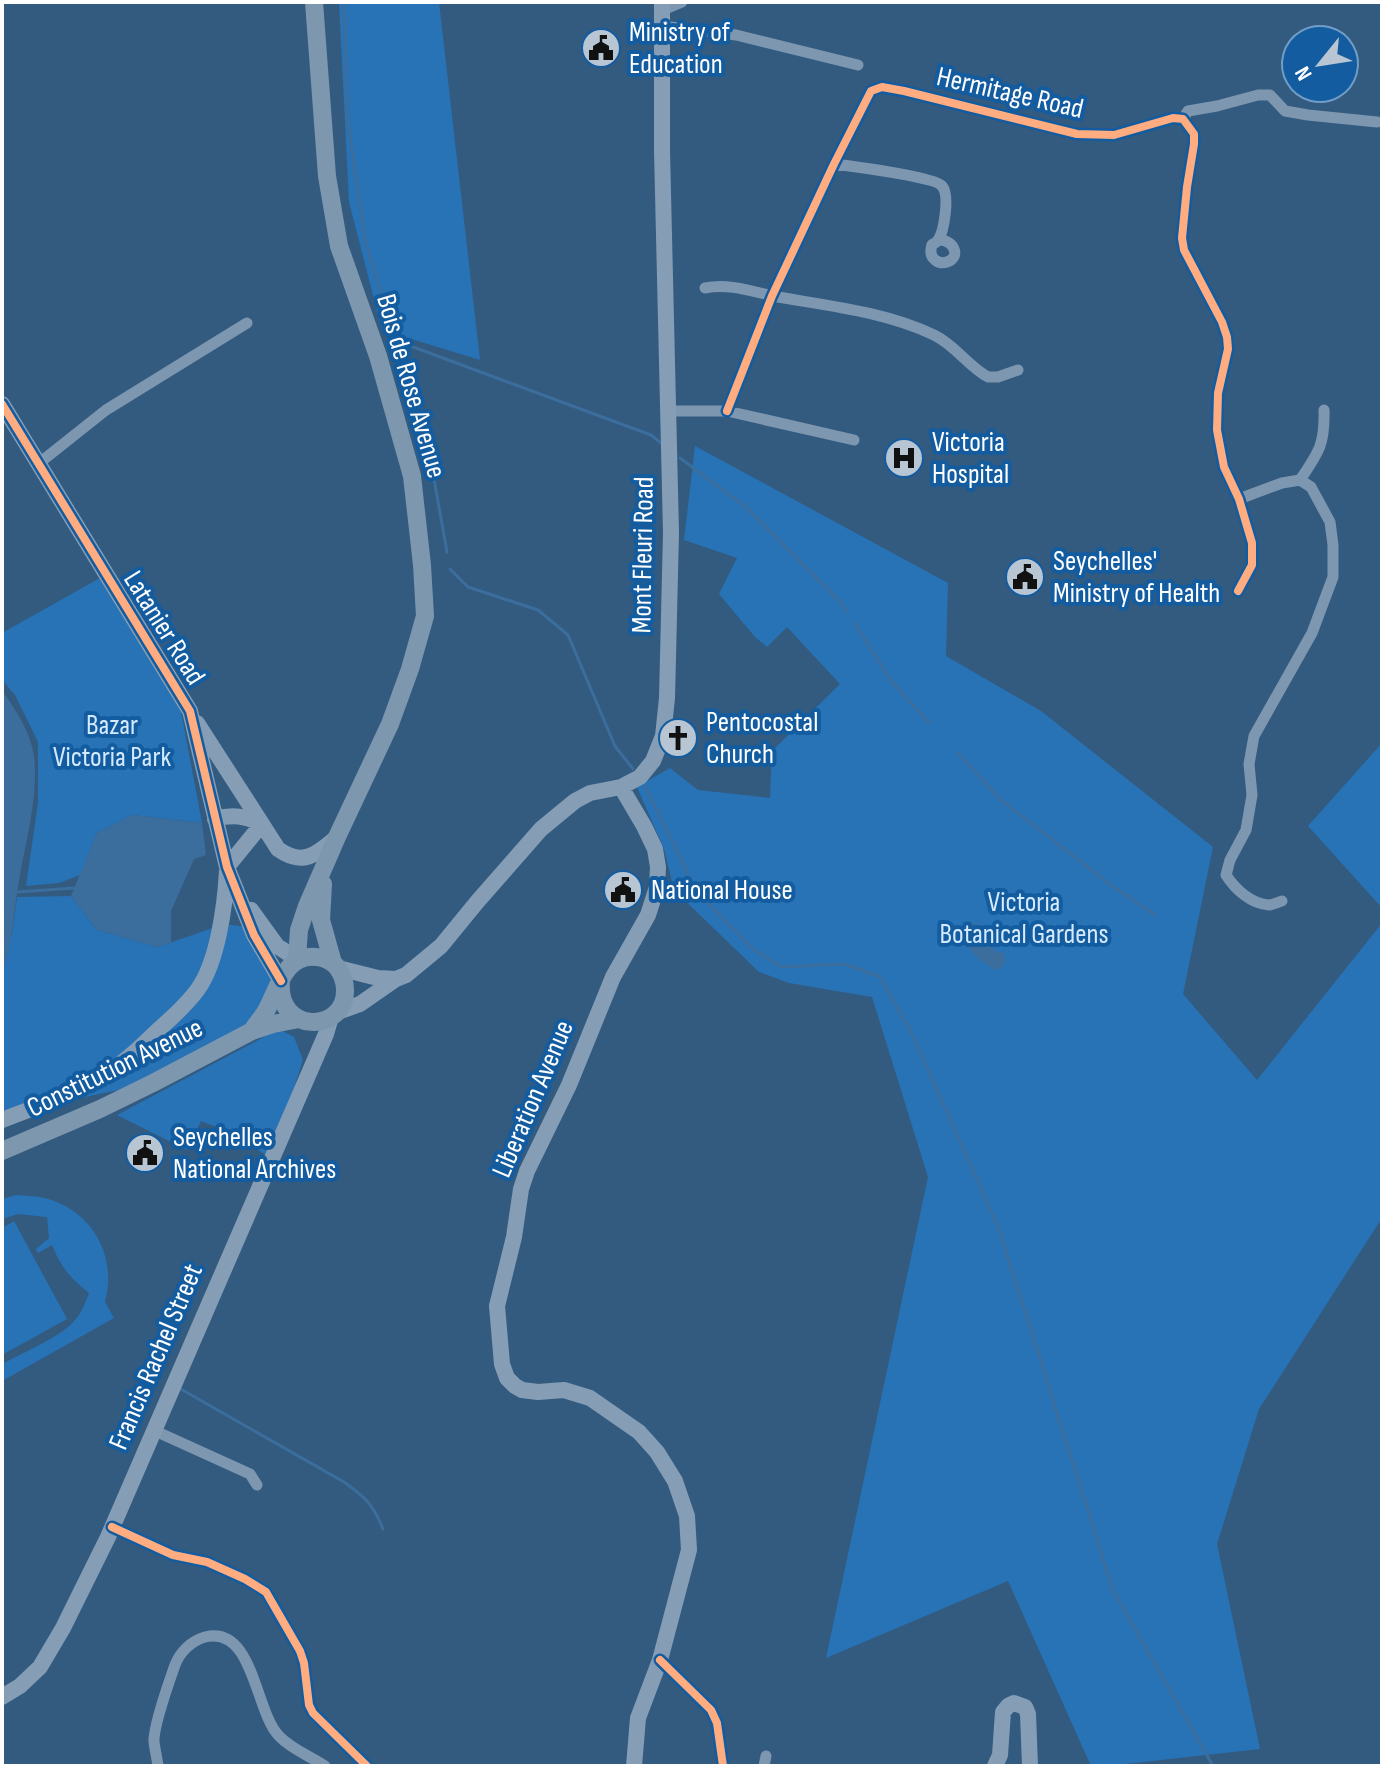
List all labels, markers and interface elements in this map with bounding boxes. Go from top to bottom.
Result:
place label: Ministry of Education [629,16,731,81]
north arrow [1280,24,1360,104]
public building icon: Ministry of Education [580,27,622,69]
street label: Hermitage Road [934,60,1086,126]
text: N [1289,61,1319,85]
street label: Bois de Rose Avenue [369,290,453,482]
place label: Victoria Hospital [932,426,1009,491]
hospital icon: Victoria Hospital [883,437,925,479]
street label: Mont Fleuri Road [625,476,661,634]
place label: Seychelles' Ministry of Health [1053,545,1220,610]
public building icon: Seychelles' Ministry of Health [1004,556,1046,598]
street label: Latanier Road [116,565,212,691]
place label: Pentocostal Church [706,706,818,771]
park label: Bazar Victoria Park [53,709,171,774]
church icon: Pentocostal Church [657,717,699,759]
public building icon: National House [602,869,644,911]
place label: National House [651,874,793,907]
park label: Victoria Botanical Gardens [940,886,1108,951]
street label: Constitution Avenue [22,1011,208,1125]
street label: Liberation Avenue [485,1016,581,1182]
place label: Seychelles National Archives [173,1121,336,1186]
public building icon: Seychelles National Archives [124,1132,166,1174]
street label: Francis Rachel Street [102,1259,210,1455]

